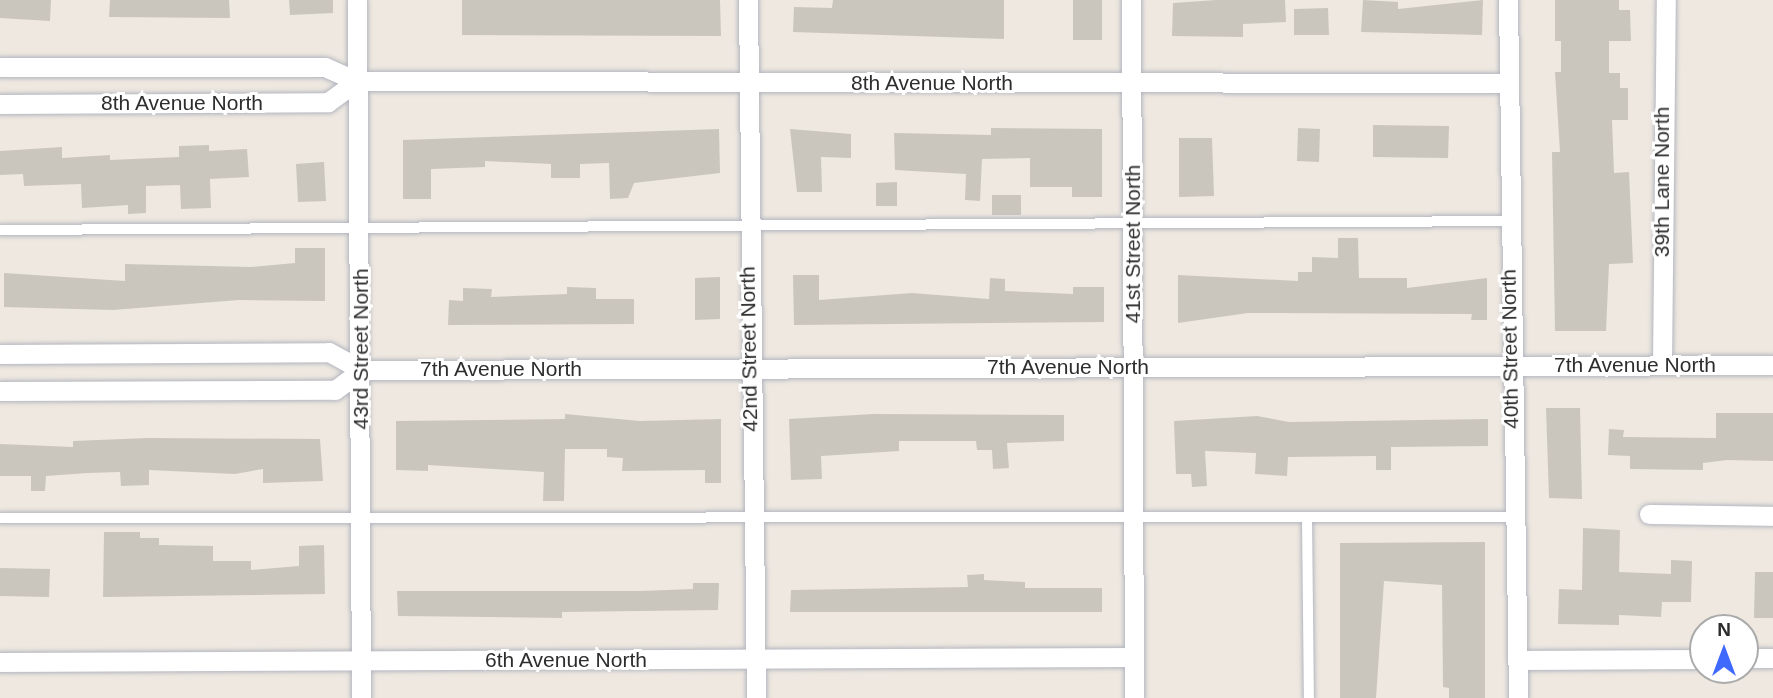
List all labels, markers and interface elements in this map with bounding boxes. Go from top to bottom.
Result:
street label: 8th Avenue North [850,70,1014,96]
street label: 8th Avenue North [100,90,264,116]
street label: 39th Lane North [1649,107,1675,257]
street label: 41st Street North [1120,165,1146,323]
street label: 42nd Street North [735,266,763,432]
street label: 43rd Street North [348,268,374,430]
street label: 40th Street North [1496,269,1524,429]
street label: 7th Avenue North [1553,352,1717,378]
street label: 7th Avenue North [986,354,1150,380]
street label: 7th Avenue North [419,356,583,382]
north arrow [1689,614,1759,684]
text: N [1717,619,1731,640]
street label: 6th Avenue North [484,647,648,673]

